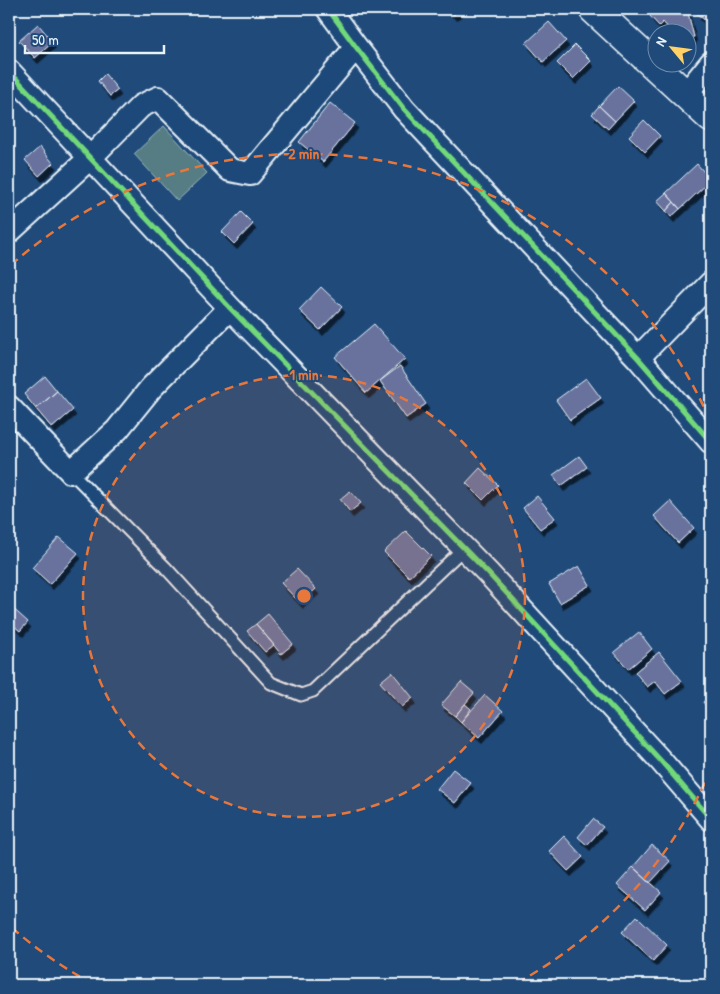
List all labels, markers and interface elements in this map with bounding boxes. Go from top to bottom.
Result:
scale bar [25,22,164,54]
north arrow [648,22,698,72]
text: 50 m [32,29,59,50]
text: N [650,33,671,49]
text: 2 min [289,143,320,164]
text: 1 min [289,364,319,385]
centre of rings [295,587,313,605]

